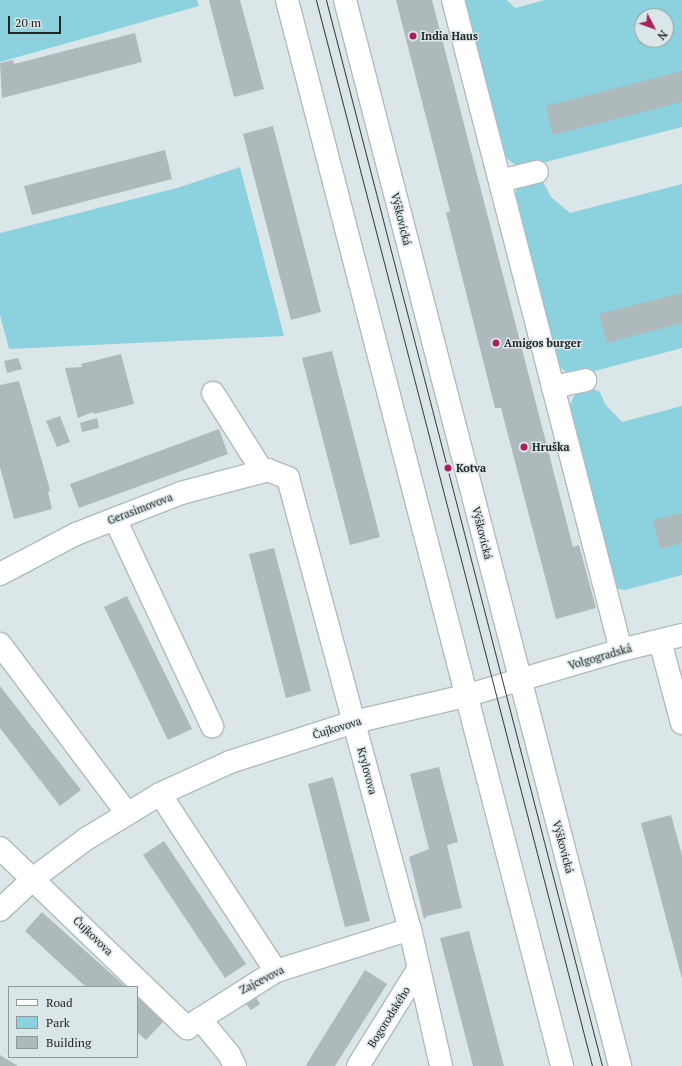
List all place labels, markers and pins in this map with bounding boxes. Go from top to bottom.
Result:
place label: India Haus [421,29,478,43]
marker: India Haus [408,31,418,41]
place label: Amigos burger [504,336,581,350]
marker: Amigos burger [491,338,501,348]
place label: Hruška [532,440,570,454]
marker: Hruška [519,442,529,452]
place label: Kotva [456,461,486,475]
marker: Kotva [443,463,453,473]

